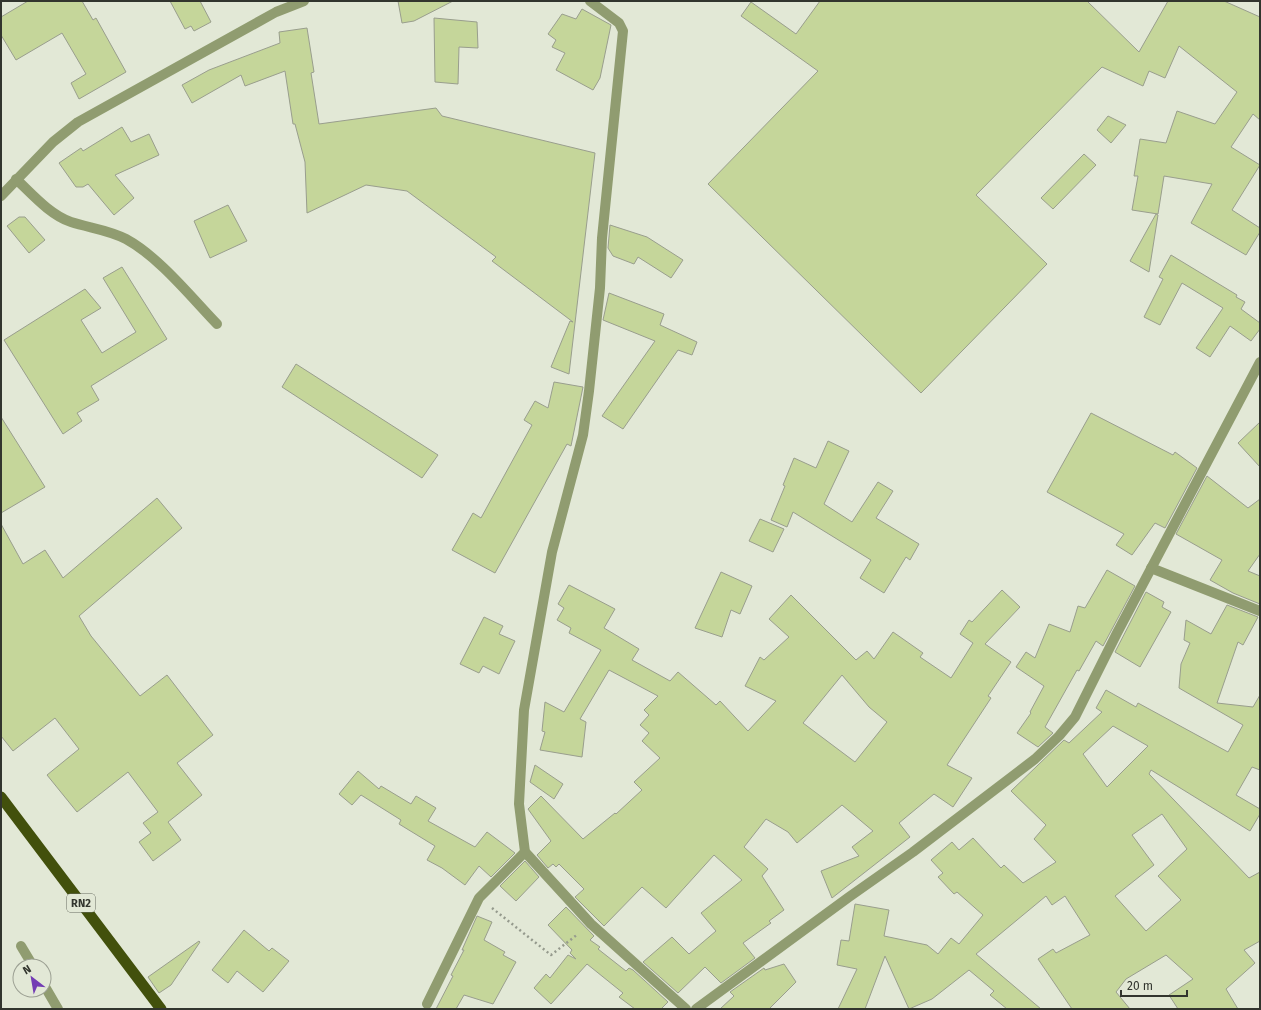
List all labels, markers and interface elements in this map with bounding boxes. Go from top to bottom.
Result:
road number: RN2 [67,894,95,912]
north arrow [12,958,52,998]
text: N [21,962,34,977]
scale bar [1121,972,1187,998]
text: 20 m [1127,979,1153,993]

